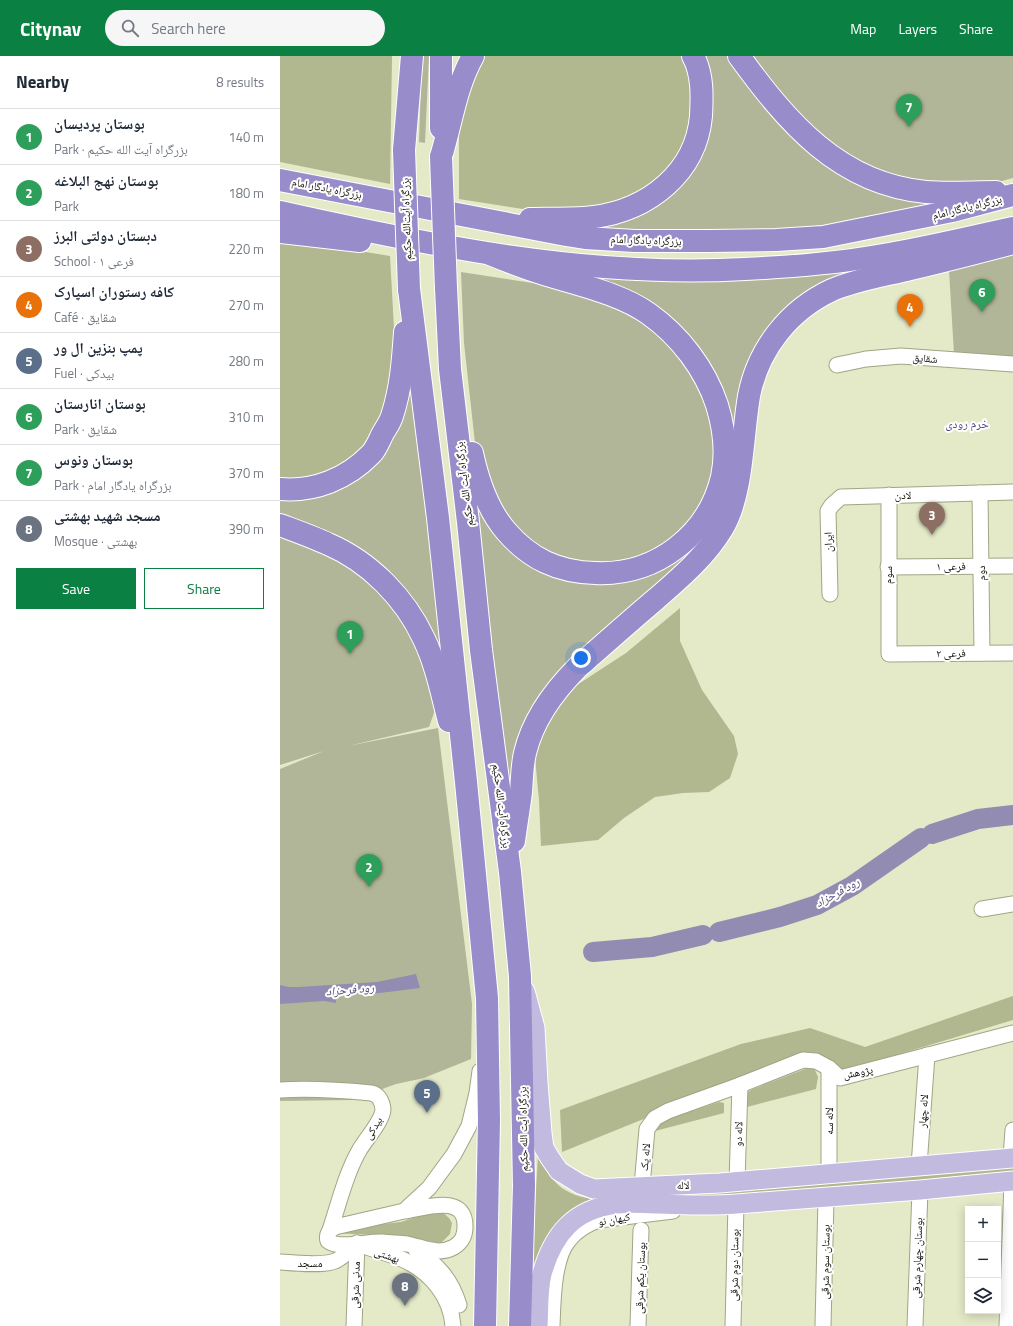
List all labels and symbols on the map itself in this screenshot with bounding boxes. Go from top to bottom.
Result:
pin: 7 [896,94,922,127]
street label: بزرگراه یادگار امام [291,173,363,203]
street label: بزرگراه آیت‌الله حکیم [397,178,415,260]
street label: بزرگراه یادگار امام [931,191,1003,223]
street label: بزرگراه یادگار امام [610,231,682,249]
pin: 6 [969,279,995,312]
pin: 4 [897,294,923,327]
street label: شقایق [912,349,938,367]
district label: خرم رودی [945,414,989,433]
street label: بزرگراه آیت الله حکیم [451,441,477,527]
street label: لادن [895,487,912,503]
pin: 3 [919,502,945,535]
street label: ایران [820,532,836,552]
street label: فرعی ۱ [936,558,966,574]
street label: دوم [973,565,989,581]
street label: سوم [880,566,896,584]
pin: 1 [337,621,363,654]
street label: فرعی ۲ [936,645,966,661]
your location [571,648,591,668]
street label: بزرگراه آیت الله حکیم [489,763,515,849]
pin: 2 [356,854,382,887]
water label: رود فرحزاد [811,872,863,912]
water label: رود فرحزاد [325,977,375,1001]
street label: پژوهش [842,1061,875,1083]
pin: 5 [414,1080,440,1113]
street label: بزرگراه آیت الله حکیم [514,1086,532,1172]
street label: لاله چهار [914,1093,932,1129]
street label: لاله سه [821,1107,837,1135]
street label: بیدکی [360,1113,386,1143]
street label: لاله دو [730,1121,746,1147]
street label: لاله یک [636,1142,654,1172]
street label: لاله [676,1177,690,1193]
street label: کیهان نو [597,1208,632,1230]
street label: بوستان چهارم شرقی [908,1217,926,1299]
street label: بوستان سوم شرقی [816,1224,834,1300]
street label: بوستان دوم شرقی [725,1229,743,1301]
street label: بوستان یکم شرقی [631,1242,649,1314]
street label: بهشتی [372,1243,402,1267]
street label: مسجد [298,1255,322,1271]
street label: مدنی شرقی [346,1261,364,1309]
pin: 8 [392,1273,418,1306]

